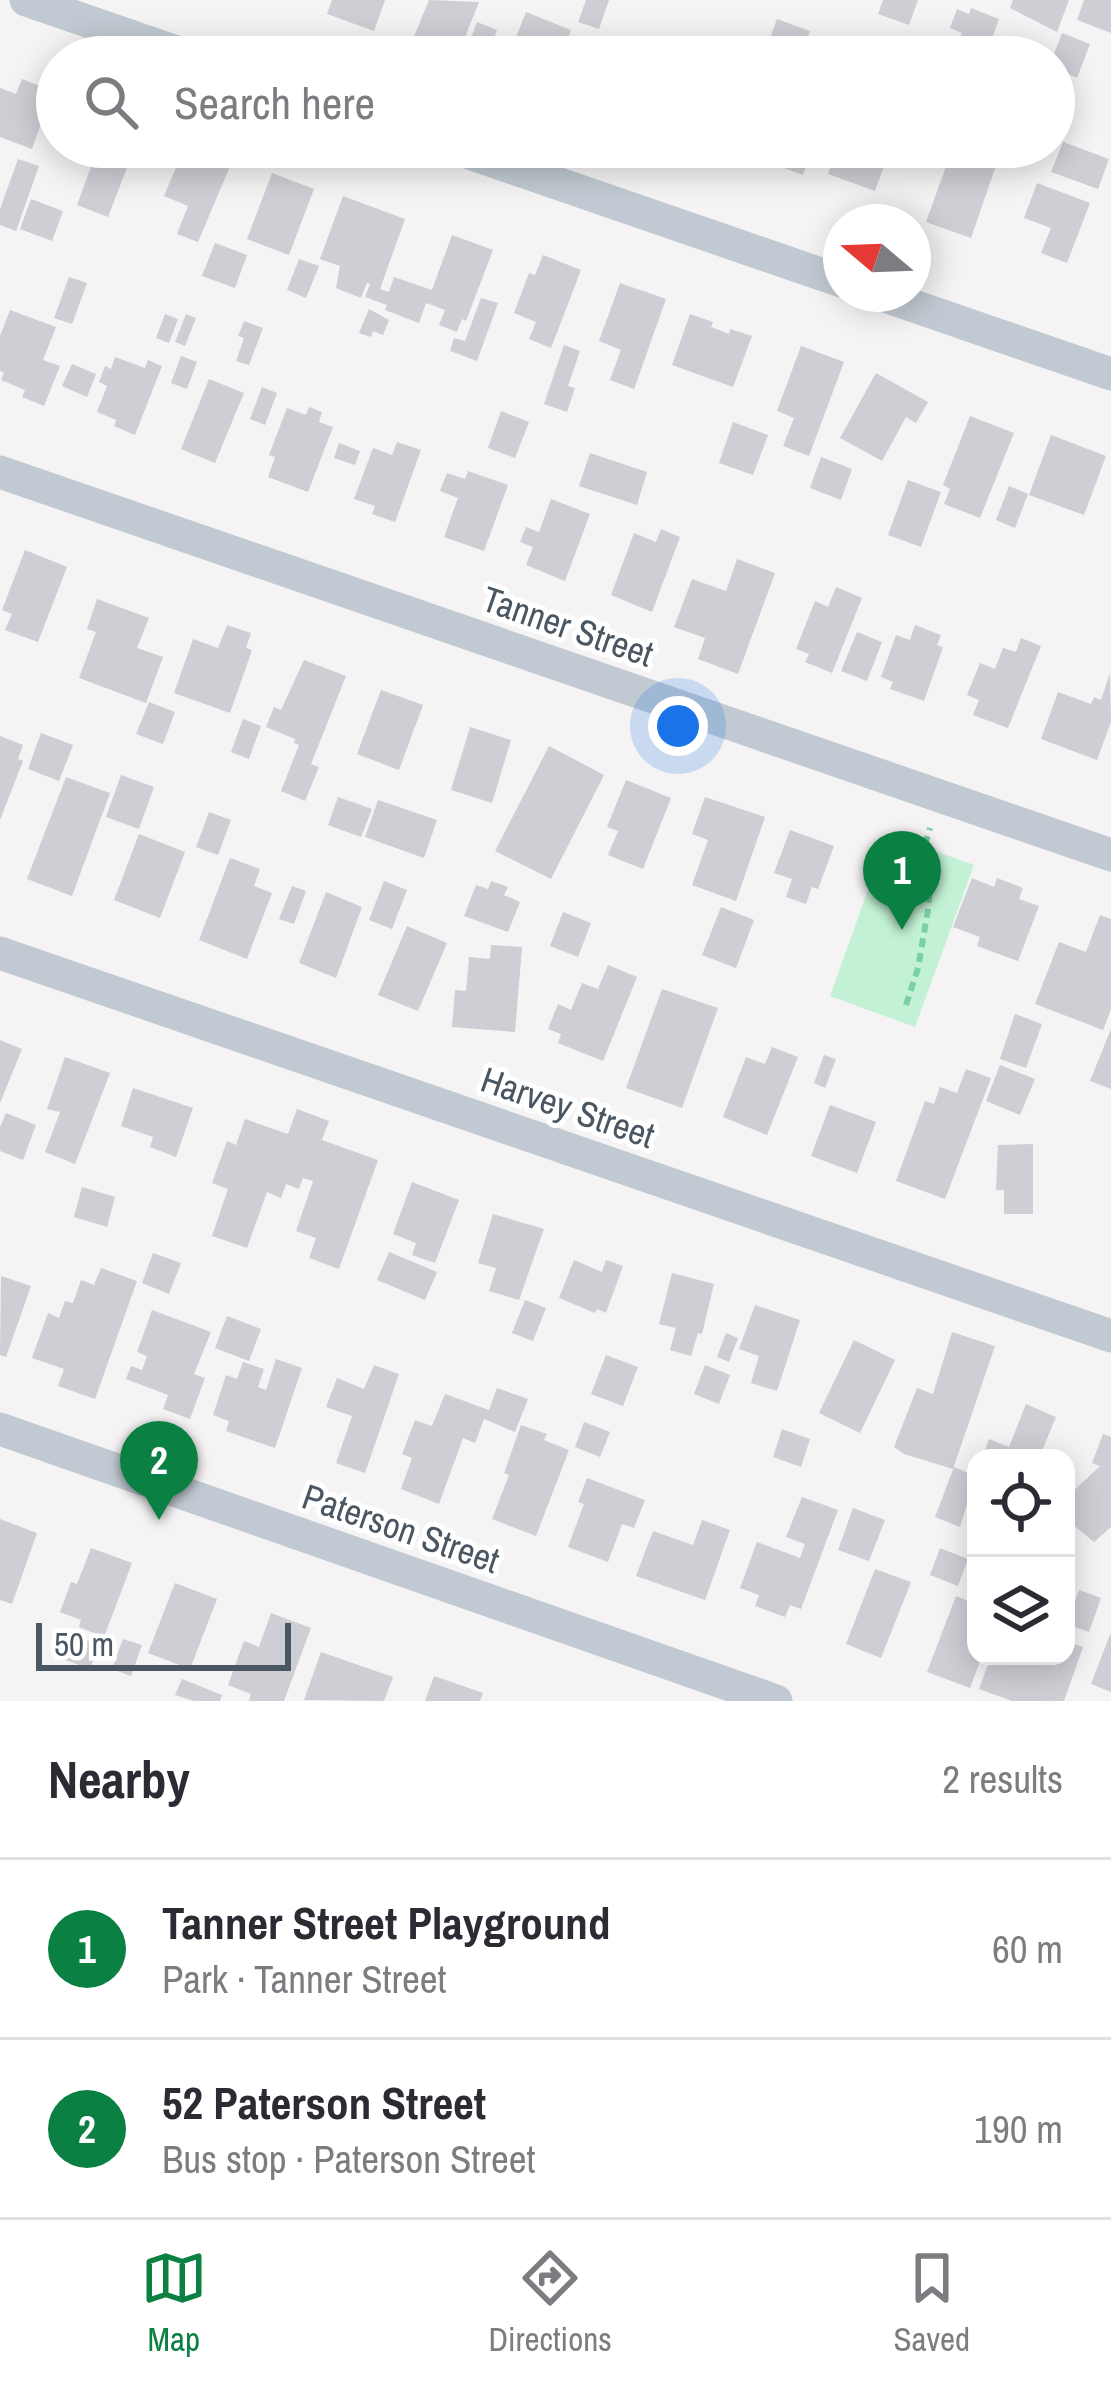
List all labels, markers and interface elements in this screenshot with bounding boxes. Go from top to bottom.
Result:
search box [36,36,1075,168]
icon: search [78,69,144,135]
text: Search here [174,72,375,133]
north arrow [823,204,931,312]
street label: Tanner Street [476,574,660,678]
your location [648,696,708,756]
pin: 1 [863,831,941,930]
street label: Harvey Street [475,1055,661,1159]
pin: 2 [120,1421,198,1520]
map controls [967,1449,1075,1665]
button: locate [967,1449,1075,1557]
street label: Paterson Street [296,1472,506,1584]
button: layers [967,1557,1075,1665]
scale bar [36,1617,291,1670]
text: 50 m [54,1622,114,1666]
text: Nearby [48,1745,190,1814]
text: 2 results [942,1753,1063,1805]
text: Tanner Street Playground [162,1892,610,1953]
text: 1 [78,1923,96,1975]
text: 60 m [992,1923,1063,1975]
text: Park · Tanner Street [162,1953,447,2005]
text: 52 Paterson Street [162,2072,486,2133]
text: 2 [78,2103,96,2155]
text: 190 m [974,2103,1063,2155]
text: Bus stop · Paterson Street [162,2133,535,2185]
tab: Map [141,2245,207,2361]
tab: Directions [488,2245,612,2361]
tab: Saved [893,2245,970,2361]

